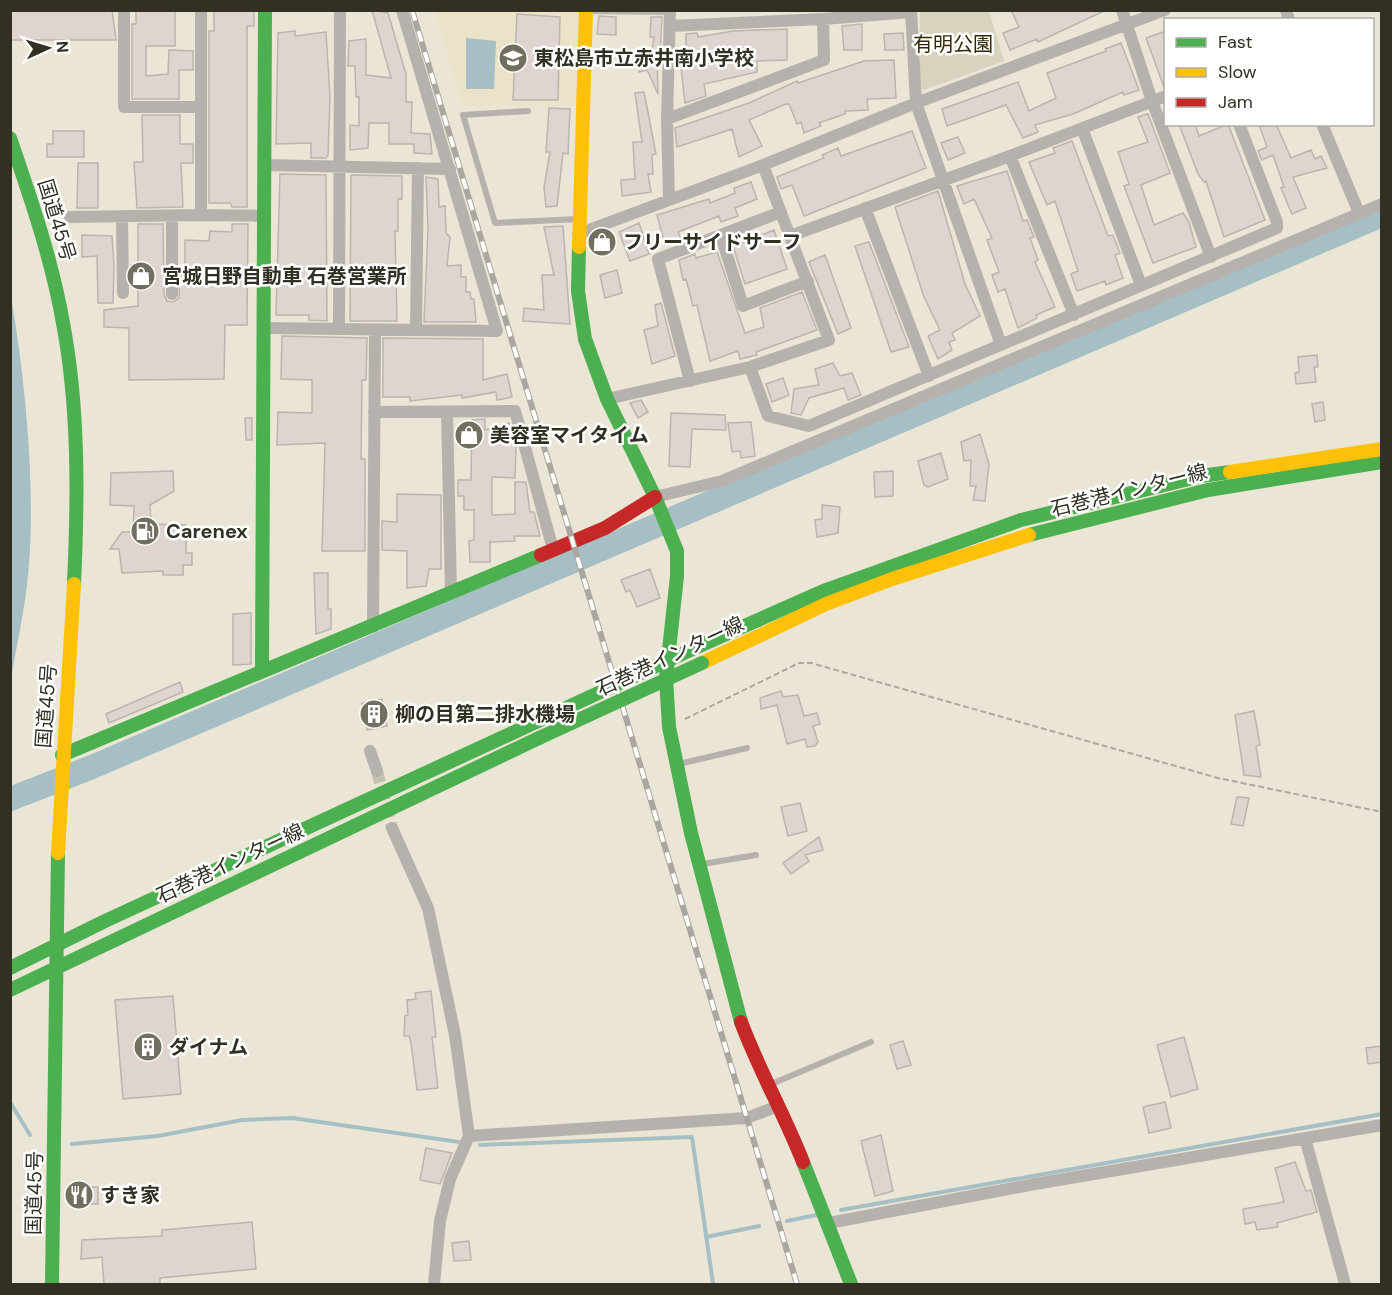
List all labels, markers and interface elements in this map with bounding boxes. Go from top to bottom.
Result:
north arrow [18,18,78,78]
legend [1164,18,1374,126]
text: Fast [1218,30,1253,54]
park label: 有明公園 [913,31,993,57]
text: N [52,40,73,54]
school or university icon: 東松島市立赤井南小学校 [497,42,529,74]
place label: 東松島市立赤井南小学校 [534,45,754,71]
text: Slow [1218,60,1257,84]
text: Jam [1218,90,1253,114]
street label: 国道45号 [32,176,82,264]
shop icon: フリーサイドサーフ [586,226,618,258]
place label: フリーサイドサーフ [623,229,801,255]
shop icon: 宮城日野自動車 石巻営業所 [125,260,157,292]
place label: 宮城日野自動車 石巻営業所 [162,263,407,289]
shop icon: 美容室マイタイム [453,419,485,451]
place label: 美容室マイタイム [490,422,649,448]
street label: 石巻港インター線 [1048,458,1210,522]
fuel station icon: Carenex [129,515,161,547]
place label: Carenex [166,518,248,544]
street label: 石巻港インター線 [592,610,748,702]
street label: 国道45号 [30,663,62,749]
building icon: 柳の目第二排水機場 [358,698,390,730]
place label: 柳の目第二排水機場 [395,701,575,727]
street label: 石巻港インター線 [152,817,308,909]
building icon: ダイナム [132,1031,164,1063]
place label: ダイナム [169,1034,248,1060]
street label: 国道45号 [20,1151,48,1235]
restaurant icon: すき家 [63,1179,95,1211]
place label: すき家 [100,1182,160,1208]

